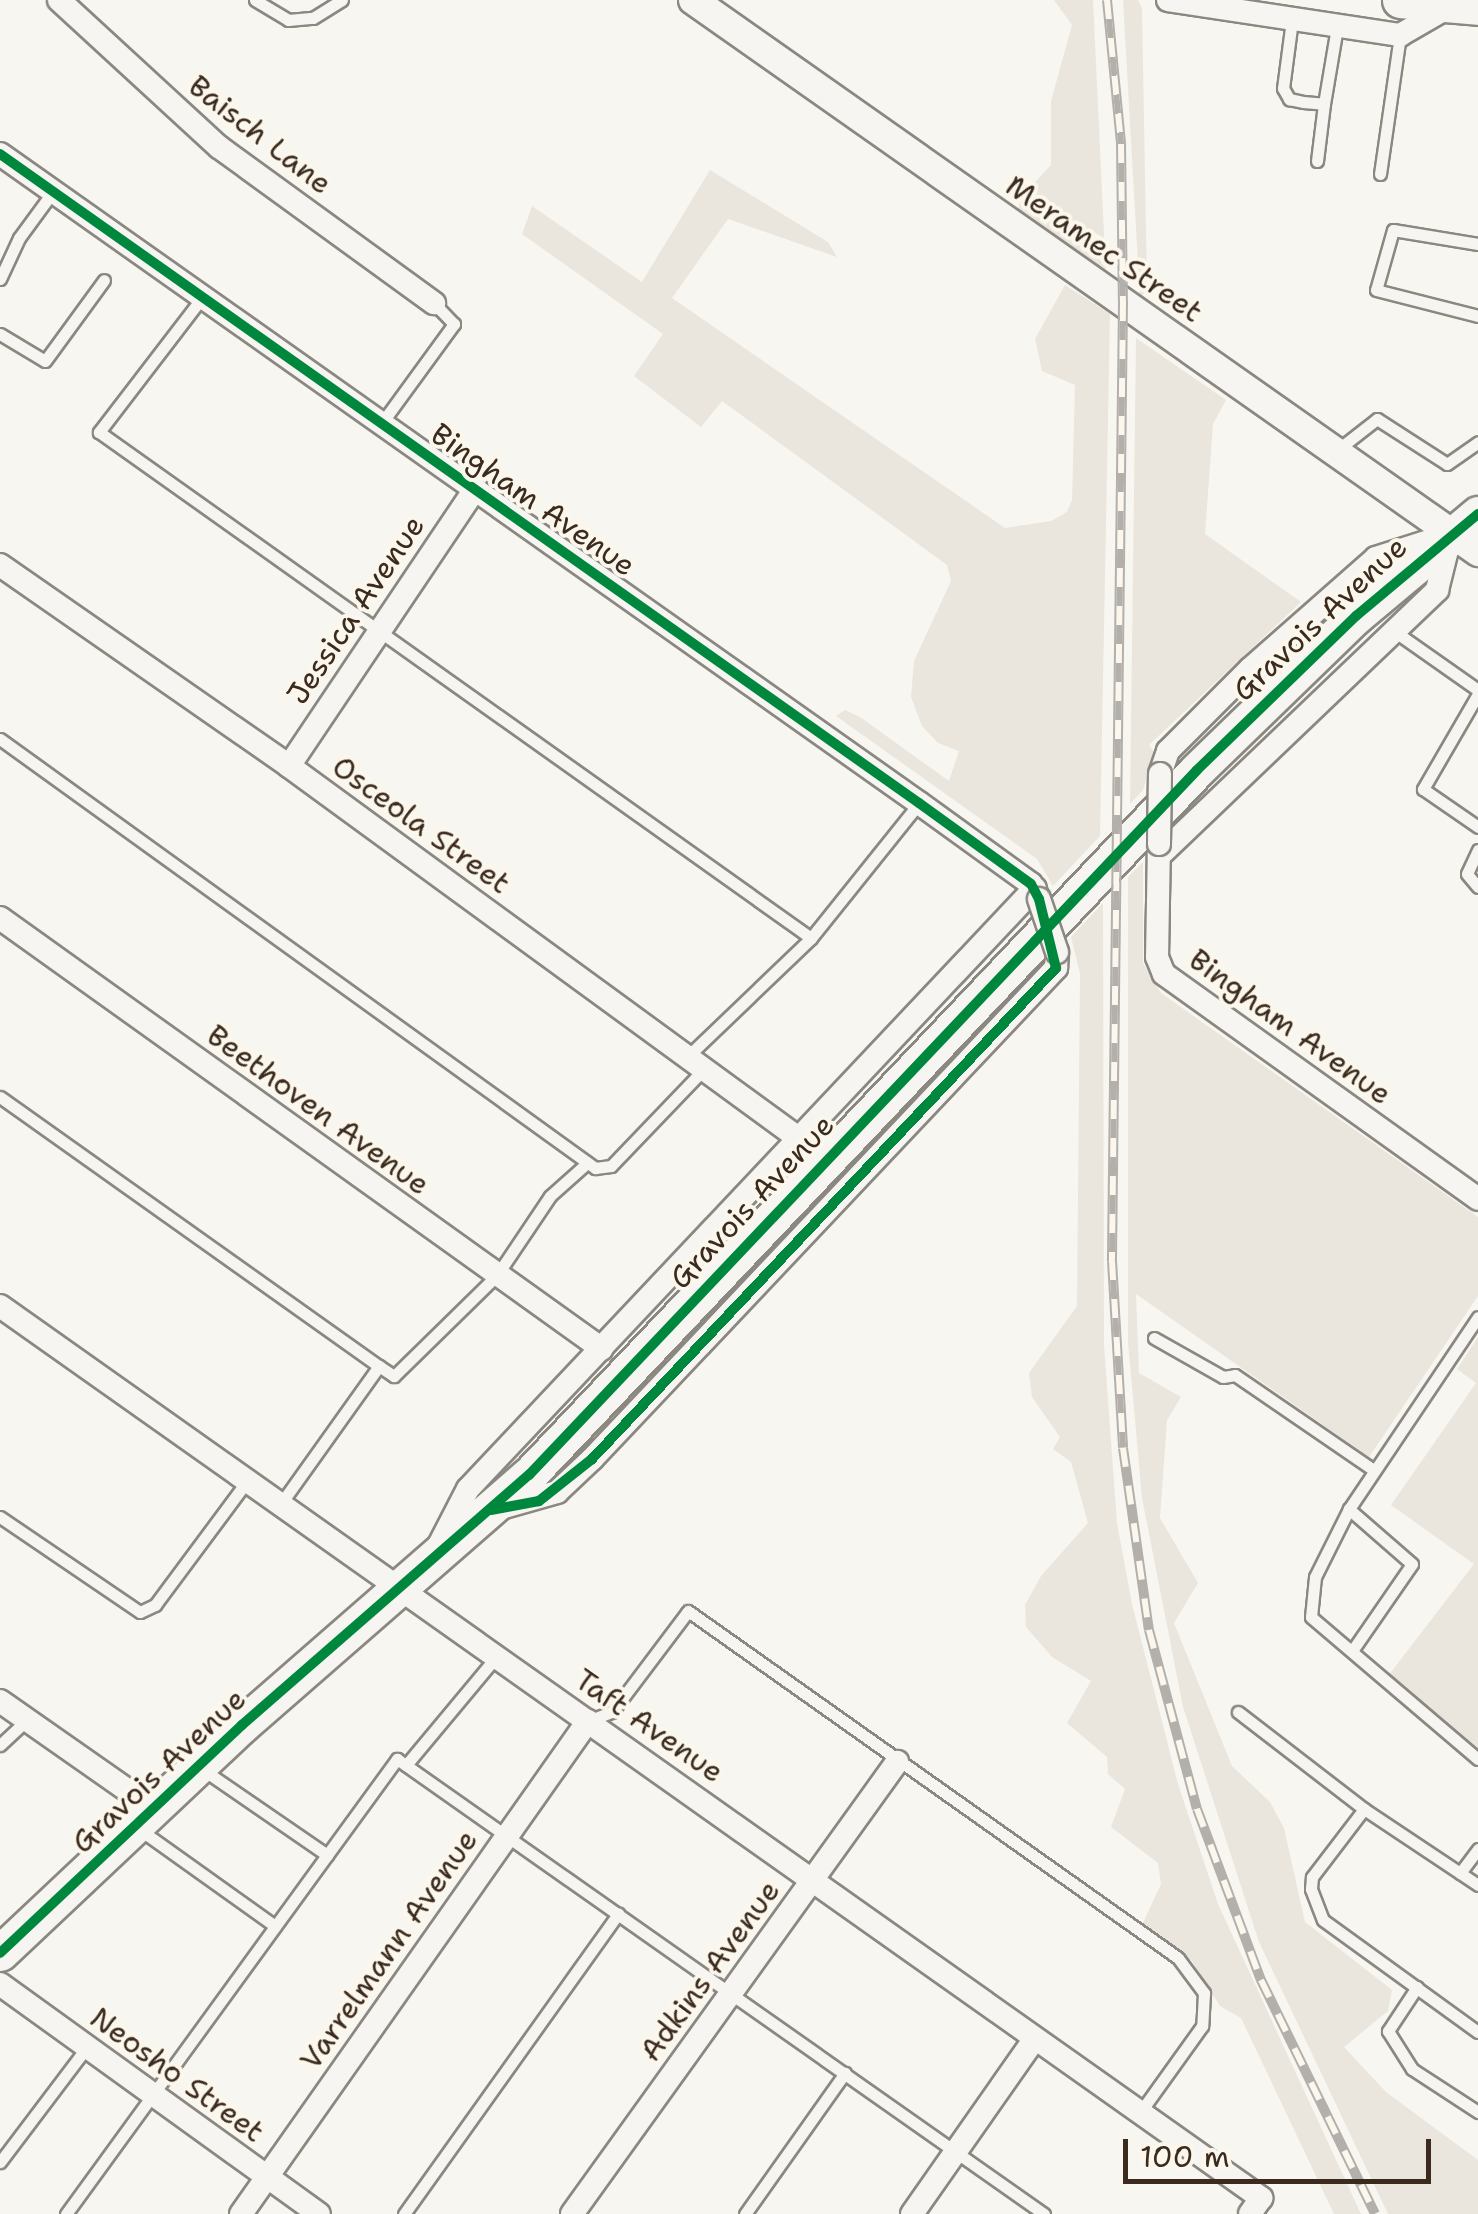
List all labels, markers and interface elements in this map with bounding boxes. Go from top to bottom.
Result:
street label: Baisch Lane [181,68,339,202]
street label: Meramec Street [999,168,1209,330]
street label: Bingham Avenue [424,416,642,584]
street label: Jessica Avenue [280,509,432,711]
street label: Gravois Avenue [1226,529,1414,709]
street label: Osceola Street [325,748,517,902]
street label: Bingham Avenue [1182,942,1398,1112]
street label: Beethoven Avenue [200,1017,436,1203]
street label: Gravois Avenue [662,1108,842,1296]
street label: Taft Avenue [568,1662,730,1790]
street label: Gravois Avenue [65,1681,253,1861]
street label: Varrelmann Avenue [293,1823,485,2077]
street label: Adkins Avenue [632,1874,788,2068]
street label: Neosho Street [83,2000,271,2150]
scale bar [1128,2119,1436,2181]
text: 100 m [1140,2136,1230,2177]

